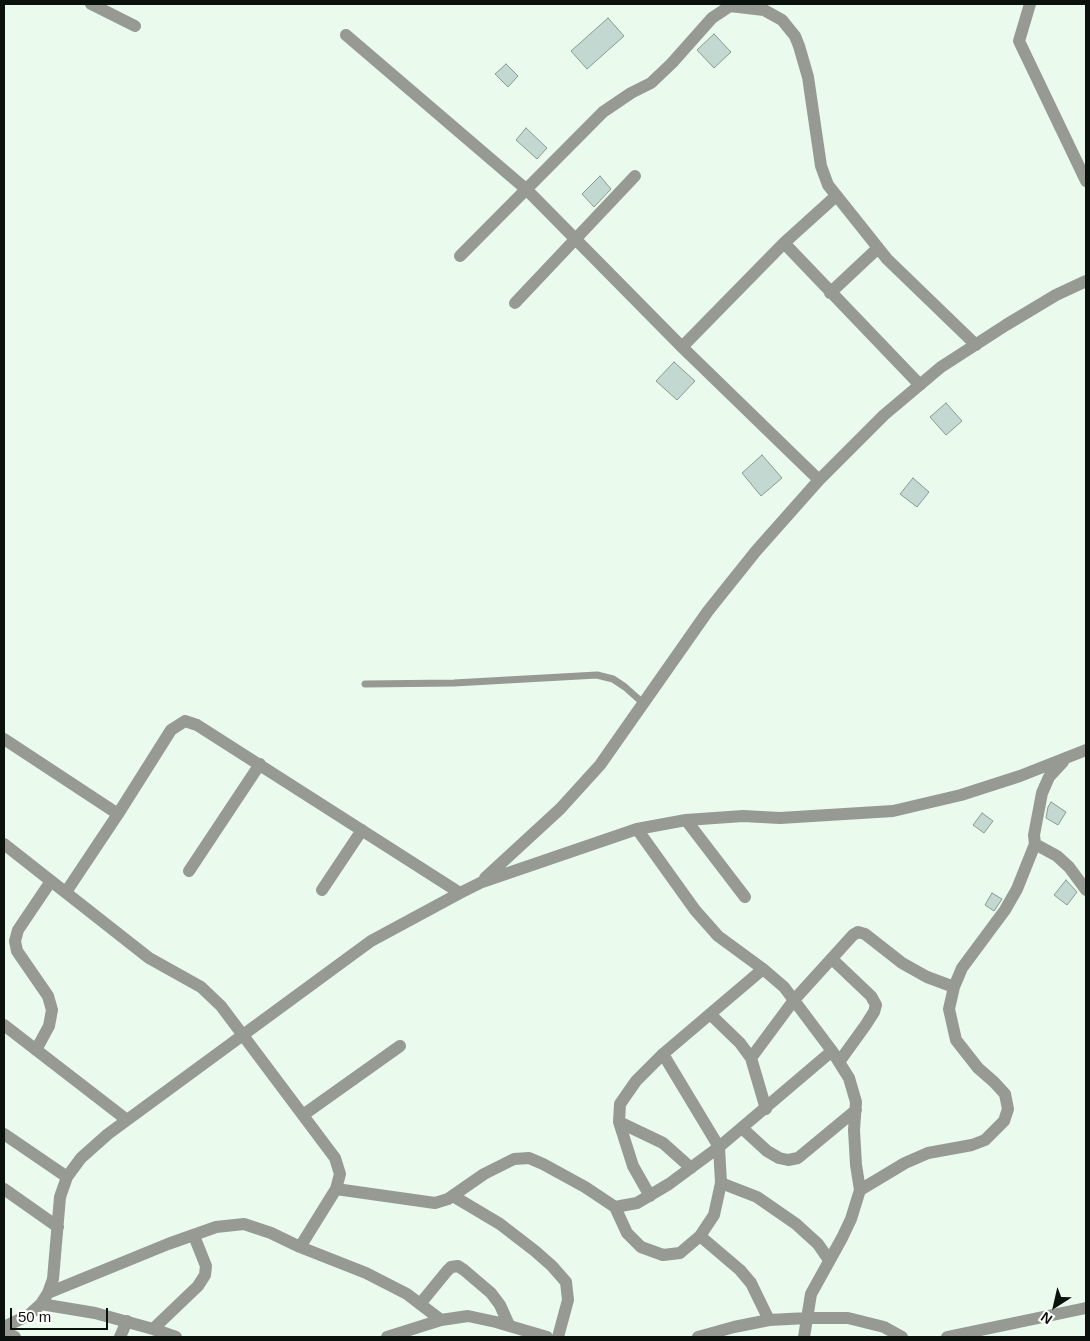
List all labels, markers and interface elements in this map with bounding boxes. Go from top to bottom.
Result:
north arrow [1030,1281,1080,1331]
scale bar [12,1298,110,1330]
text: 50 m [18,1308,51,1325]
text: N [1038,1309,1055,1328]

